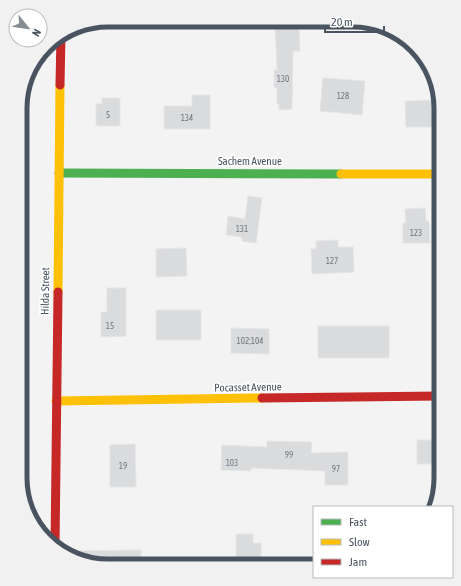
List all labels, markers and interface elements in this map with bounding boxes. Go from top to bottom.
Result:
north arrow [8,8,48,48]
scale bar [325,8,384,34]
text: 20 m [331,15,353,29]
text: N [30,27,44,39]
house number: 130 [277,74,289,84]
house number: 128 [337,91,349,101]
house number: 5 [106,110,110,120]
house number: 134 [181,113,193,123]
street label: Sachem Avenue [218,155,282,167]
house number: 131 [236,224,248,234]
house number: 123 [410,228,422,238]
house number: 127 [326,256,338,266]
street label: Hilda Street [39,267,51,315]
house number: 15 [106,321,114,331]
house number: 102;104 [237,336,263,346]
street label: Pocasset Avenue [214,380,282,394]
house number: 99 [285,450,293,460]
house number: 103 [226,458,238,468]
house number: 19 [119,461,127,471]
house number: 97 [332,464,340,474]
legend [313,506,453,578]
text: Fast [349,515,367,529]
text: Slow [349,535,370,549]
text: Jam [349,555,367,569]

